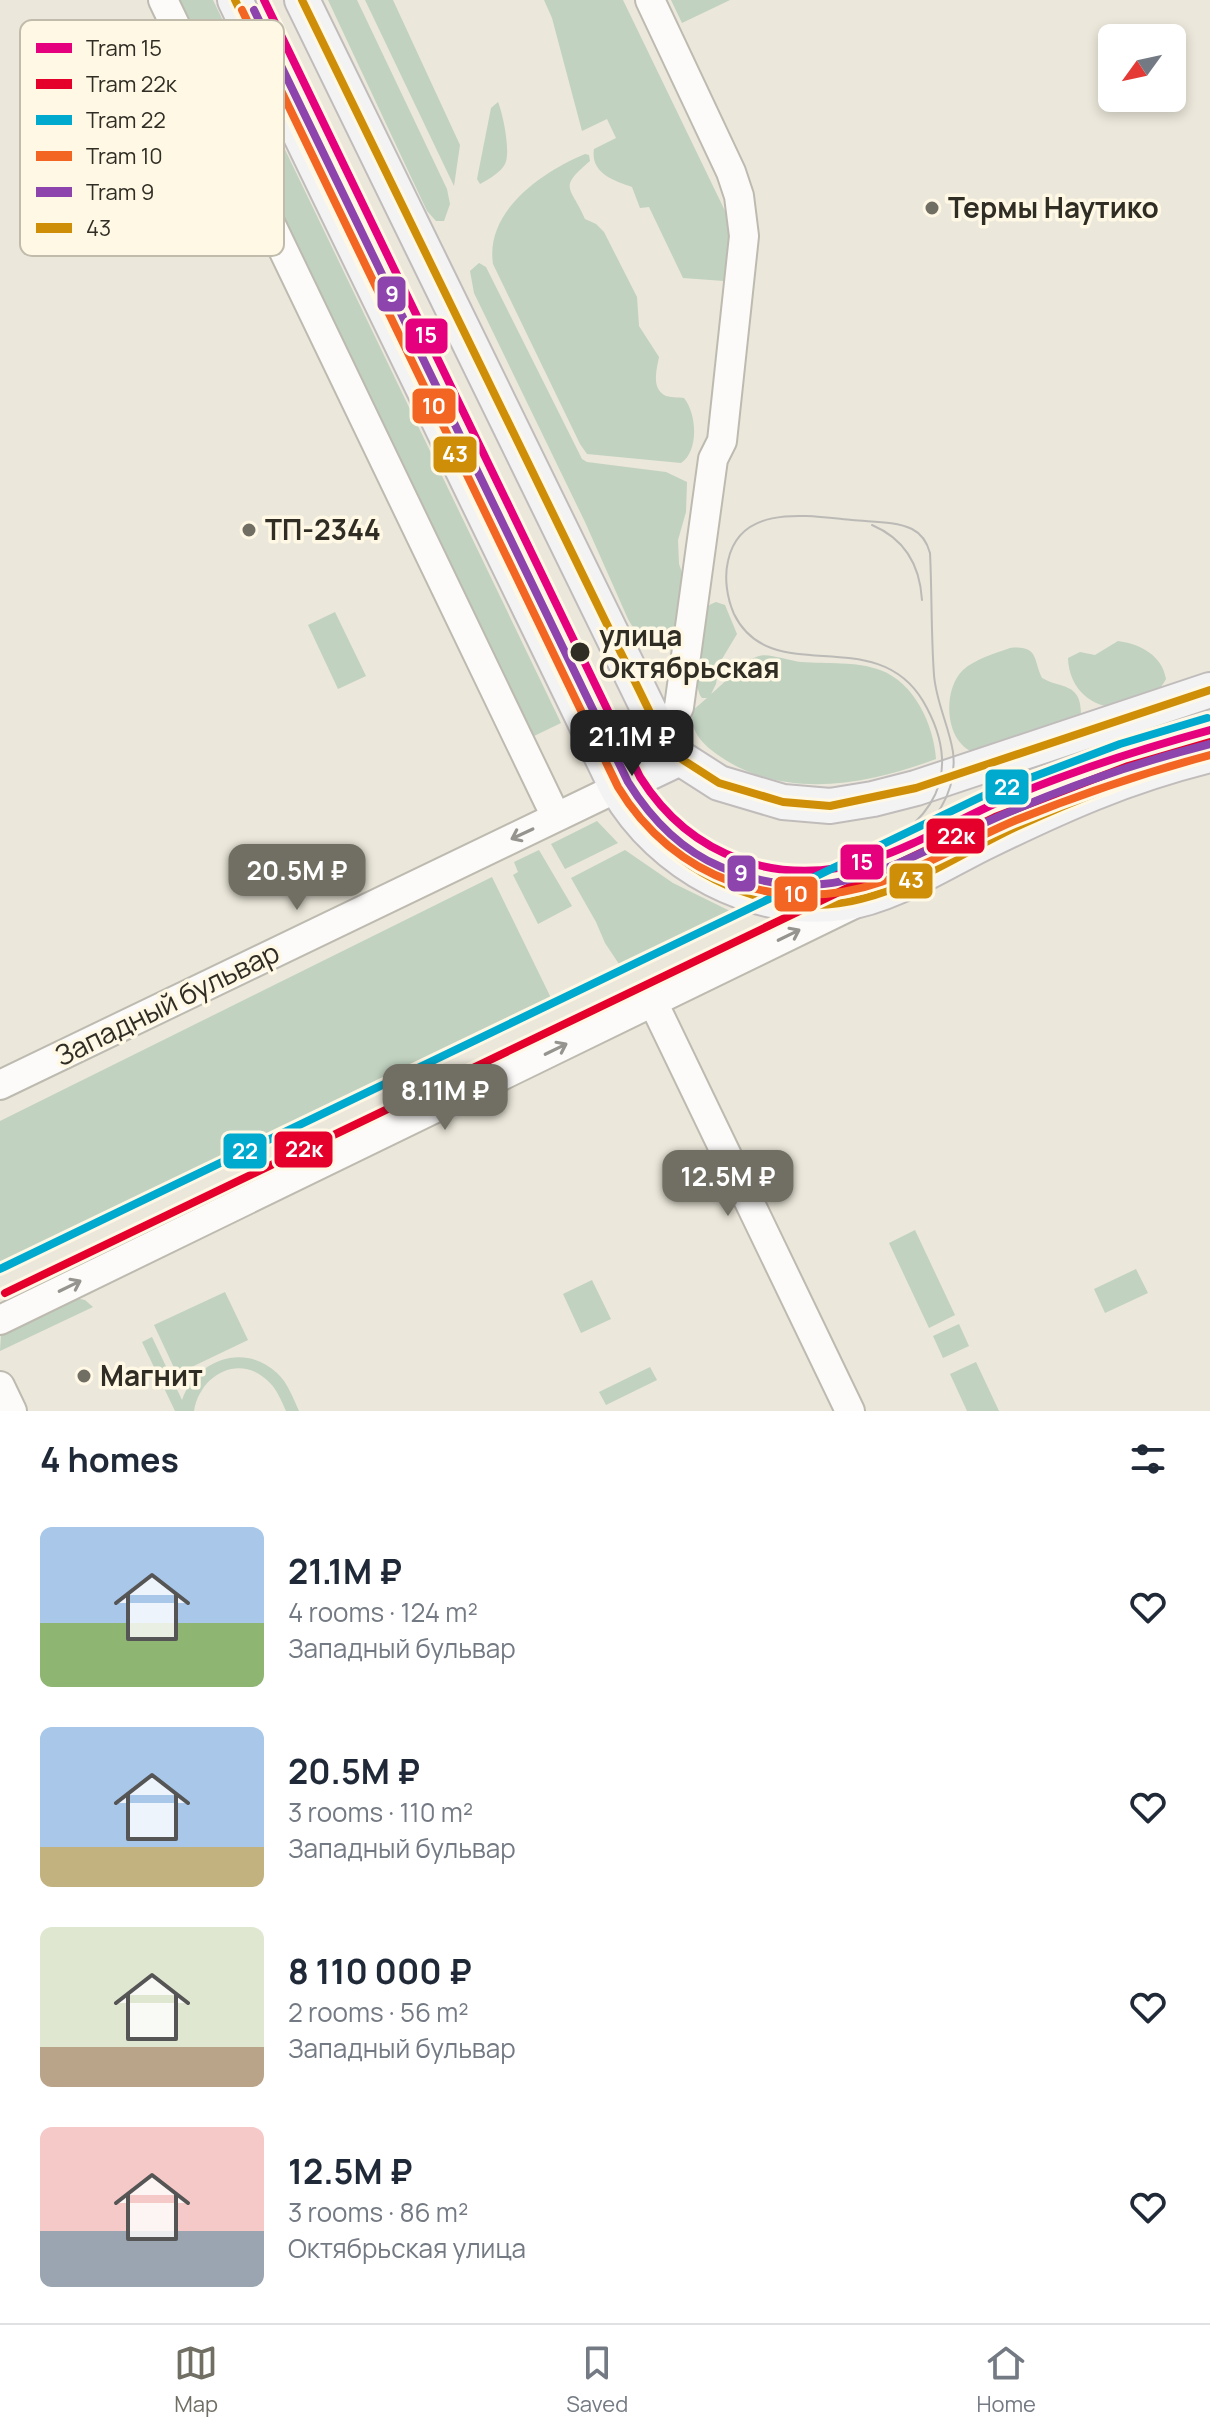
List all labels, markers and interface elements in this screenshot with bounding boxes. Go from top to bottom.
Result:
legend [20,20,284,256]
north arrow [1098,24,1186,112]
map controls [1098,24,1186,112]
text: Tram 15 [86,33,162,63]
text: Tram 22к [86,69,178,99]
text: Tram 22 [86,105,166,135]
text: Tram 10 [86,141,163,171]
text: Tram 9 [86,177,154,207]
place label: Термы Наутико [948,188,1159,226]
marker: Термы Наутико [923,199,941,217]
text: 43 [86,213,111,243]
line badge: 9 [376,275,407,313]
text: 9 [385,279,399,309]
line badge: 15 [404,317,449,355]
text: 15 [415,320,437,350]
line badge: 10 [411,387,457,425]
text: 10 [422,391,446,421]
line badge: 43 [432,435,478,474]
text: 43 [442,439,468,469]
place label: ТП-2344 [265,510,381,548]
marker: ТП-2344 [240,521,258,539]
place label: улица Октябрьская [599,616,780,686]
marker: улица Октябрьская [568,640,592,664]
pin: 21.1M ₽ [558,710,706,778]
text: 21.1M ₽ [588,718,676,754]
line badge: 22 [984,768,1030,806]
text: 22 [994,772,1020,802]
line badge: 22к [925,817,986,855]
text: 22к [937,821,976,851]
one-way arrow [510,827,534,842]
line badge: 15 [839,843,885,881]
pin: 20.5M ₽ [223,844,371,912]
text: 15 [851,847,873,877]
text: 20.5M ₽ [247,852,347,888]
line badge: 9 [726,854,757,893]
text: 9 [734,858,748,888]
line badge: 43 [888,862,934,900]
text: 43 [898,865,924,895]
line badge: 10 [773,875,819,913]
text: 10 [784,879,808,909]
one-way arrow [777,927,801,943]
street label: Западный бульвар [48,932,285,1074]
one-way arrow [543,1041,567,1056]
pin: 8.11M ₽ [371,1064,519,1132]
text: 8.11M ₽ [401,1072,489,1108]
line badge: 22к [273,1130,334,1169]
line badge: 22 [222,1132,268,1170]
text: 22к [285,1134,324,1164]
text: 22 [232,1136,258,1166]
pin: 12.5M ₽ [654,1150,802,1218]
text: 12.5M ₽ [680,1158,776,1194]
one-way arrow [58,1278,82,1293]
place label: Магнит [100,1356,203,1394]
marker: Магнит [75,1367,93,1385]
text: 4 homes [40,1436,179,1482]
icon: filters [1126,1437,1170,1481]
text: 21.1M ₽ [288,1548,402,1594]
icon: home [104,1559,200,1655]
icon: heart [1126,1585,1170,1629]
text: 4 rooms · 124 m² [288,1594,478,1630]
text: Западный бульвар [288,1630,516,1666]
text: 20.5M ₽ [288,1748,420,1794]
icon: home [104,1759,200,1855]
icon: heart [1126,1785,1170,1829]
text: 3 rooms · 110 m² [288,1794,473,1830]
text: Западный бульвар [288,1830,516,1866]
text: 8 110 000 ₽ [288,1948,472,1994]
icon: home [104,1959,200,2055]
icon: heart [1126,1985,1170,2029]
text: 2 rooms · 56 m² [288,1994,469,2030]
text: Западный бульвар [288,2030,516,2066]
text: 12.5M ₽ [288,2148,413,2194]
icon: home [104,2159,200,2255]
icon: heart [1126,2185,1170,2229]
text: 3 rooms · 86 m² [288,2194,468,2230]
text: Октябрьская улица [288,2230,526,2266]
tab: Map [174,2341,218,2419]
tab: Saved [566,2341,628,2419]
tab: Home [976,2341,1036,2419]

